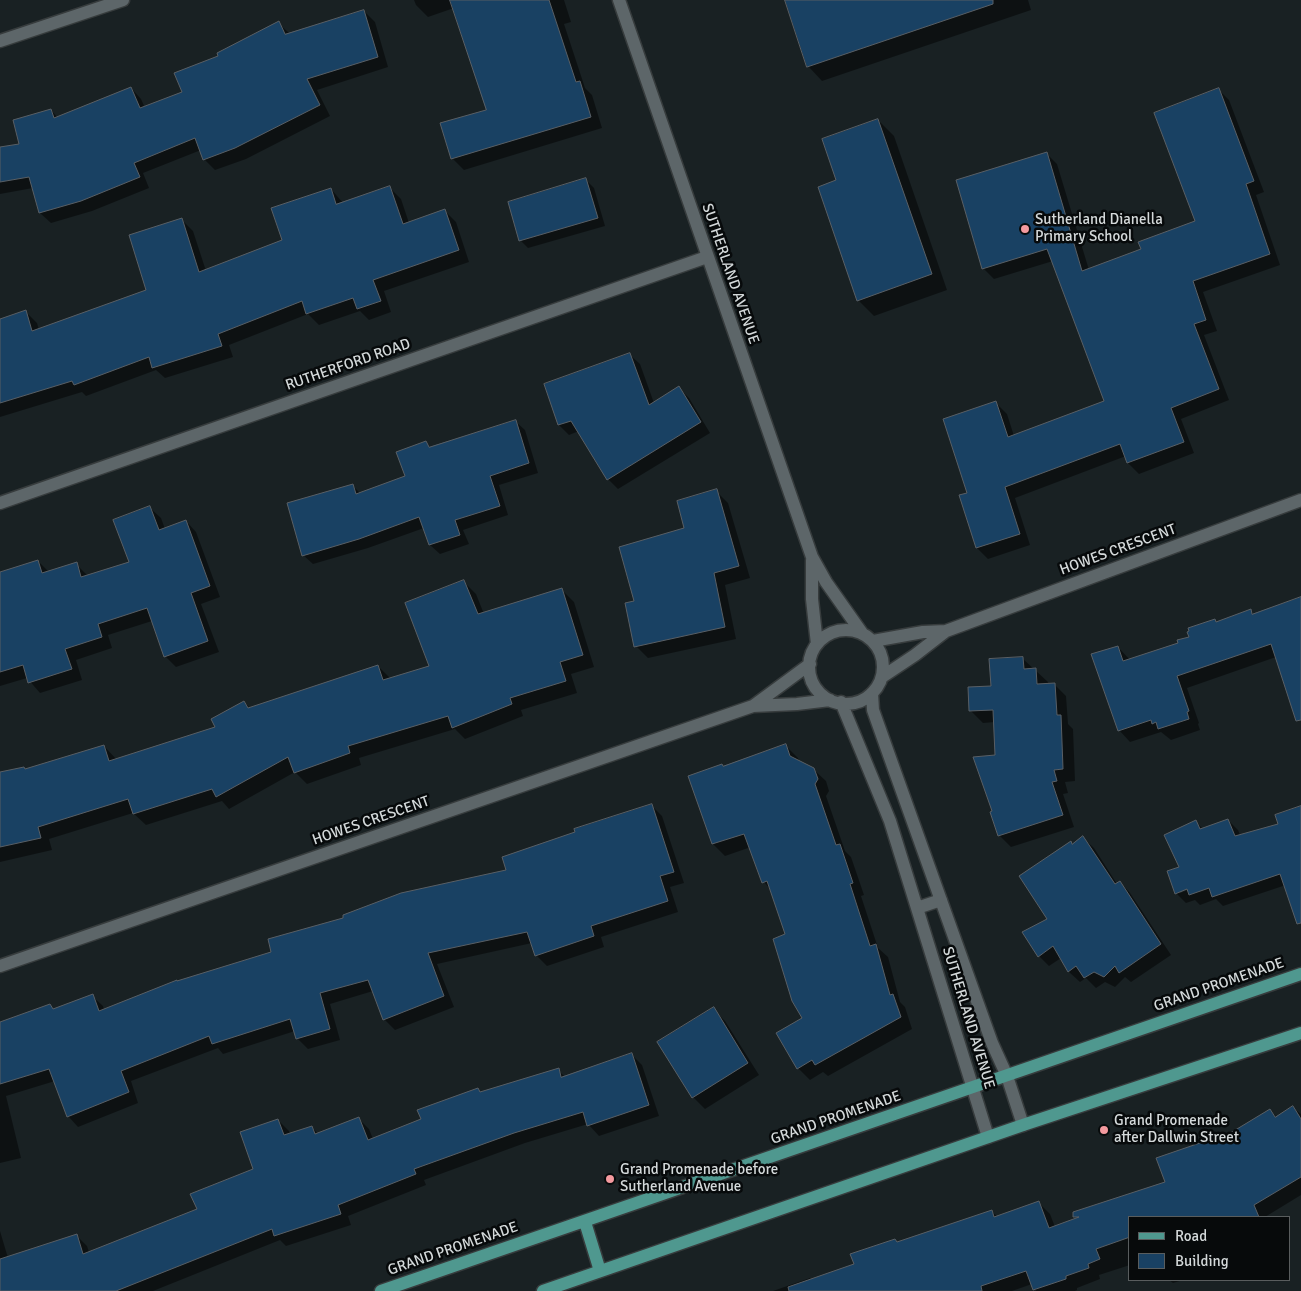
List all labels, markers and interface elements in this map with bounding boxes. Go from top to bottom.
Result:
street label: SUTHERLAND AVENUE [697,201,763,347]
place label: Sutherland Dianella Primary School [1035,211,1163,246]
marker: Sutherland Dianella Primary School [1019,223,1031,235]
street label: RUTHERFORD ROAD [283,335,413,395]
street label: HOWES CRESCENT [1057,521,1179,579]
street label: HOWES CRESCENT [310,793,432,849]
street label: SUTHERLAND AVENUE [938,945,998,1091]
street label: GRAND PROMENADE [1152,954,1286,1016]
street label: GRAND PROMENADE [769,1087,903,1149]
place label: Grand Promenade after Dallwin Street [1114,1112,1239,1147]
marker: Grand Promenade after Dallwin Street [1098,1124,1110,1136]
place label: Grand Promenade before Sutherland Avenue [620,1161,778,1196]
marker: Grand Promenade before Sutherland Avenue [604,1173,616,1185]
legend [1128,1216,1291,1281]
street label: GRAND PROMENADE [386,1218,520,1280]
text: Road [1175,1227,1207,1245]
text: Building [1175,1252,1229,1270]

